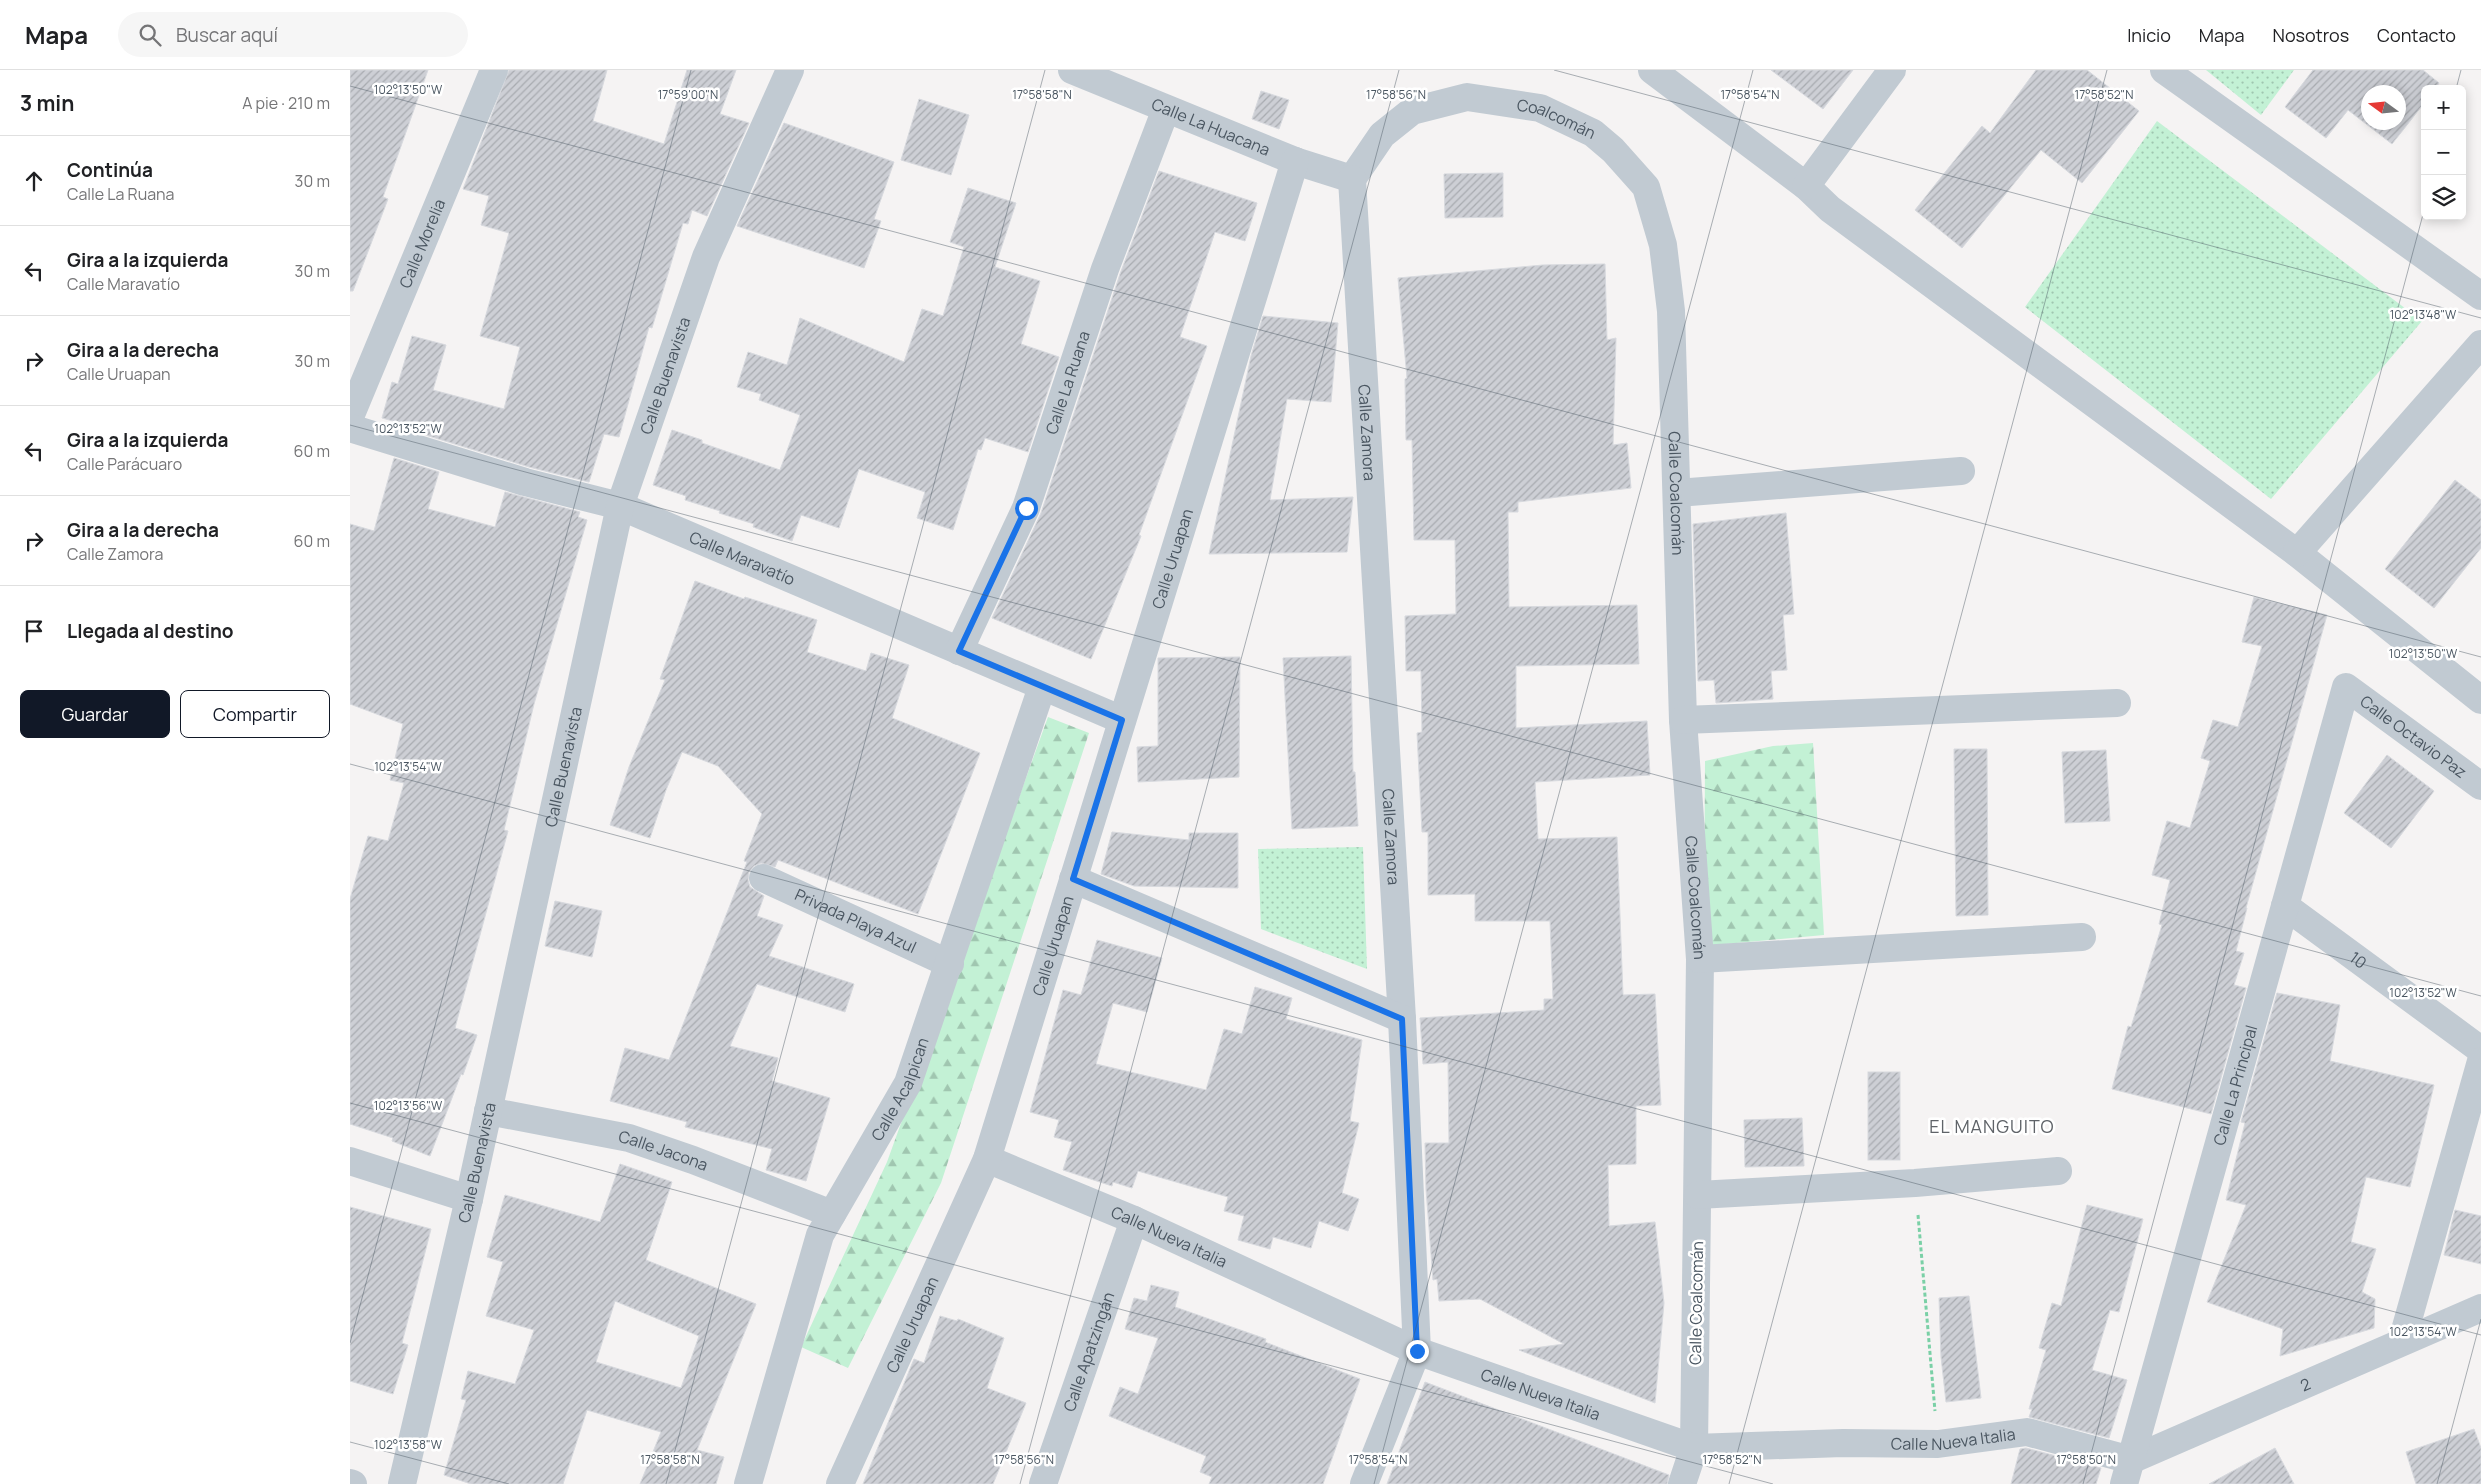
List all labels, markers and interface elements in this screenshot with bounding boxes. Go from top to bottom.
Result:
search box [118,12,468,57]
text: Mapa [25,18,88,51]
icon: search [136,21,164,49]
text: Buscar aquí [176,22,278,48]
text: Inicio [2127,23,2171,47]
text: Mapa [2199,23,2245,47]
text: Nosotros [2273,23,2349,47]
text: Contacto [2377,23,2456,47]
text: 102°13'50"W [374,81,443,98]
north arrow [2361,85,2406,130]
map controls [2421,85,2466,220]
button: + [2421,85,2466,130]
text: 17°59'00"N [658,86,718,103]
text: 17°58'58"N [1012,86,1072,103]
text: 17°58'56"N [1366,86,1426,103]
text: 17°58'54"N [1720,86,1780,103]
text: 17°58'52"N [2075,86,2133,103]
text: 3 min [20,89,74,117]
text: A pie · 210 m [242,92,330,114]
street label: Calle La Huacana [1148,93,1273,161]
street label: Coalcomán [1516,94,1599,144]
button: − [2421,130,2466,175]
text: Continúa [67,157,153,183]
icon: ahead [20,167,48,195]
text: 30 m [295,170,330,192]
button: layers [2421,175,2466,220]
text: Calle La Ruana [67,183,175,205]
street label: Calle Morelia [394,195,450,291]
text: Gira a la izquierda [67,247,228,273]
icon: left [20,257,48,285]
text: 30 m [295,260,330,282]
text: Calle Maravatío [67,273,180,295]
text: 102°13'48"W [2390,306,2457,323]
street label: Calle Buenavista [635,314,695,437]
street label: Calle La Ruana [1040,328,1095,437]
text: Gira a la derecha [67,337,219,363]
icon: right [20,347,48,375]
text: 30 m [295,350,330,372]
text: Calle Uruapan [67,363,171,385]
street label: Calle Zamora [1353,384,1381,481]
text: 102°13'52"W [374,420,443,437]
text: Gira a la izquierda [67,427,228,453]
street label: Calle Coalcomán [1664,431,1689,556]
icon: left [20,437,48,465]
text: 60 m [294,440,330,462]
text: Calle Parácuaro [67,453,182,475]
route start [1015,497,1038,520]
street label: Calle Uruapan [1146,506,1198,611]
text: Gira a la derecha [67,517,219,543]
street label: Calle Maravatío [686,526,799,590]
icon: right [20,527,48,555]
text: 60 m [294,530,330,552]
text: Calle Zamora [67,543,163,565]
icon: arrive [20,617,48,645]
text: Llegada al destino [67,618,234,644]
text: 102°13'50"W [2389,645,2458,662]
button: Guardar [20,690,170,738]
button: Compartir [180,690,330,738]
street label: Calle Octavio Paz [2356,690,2471,783]
street label: Calle Buenavista [539,705,587,829]
text: 102°13'54"W [374,758,443,775]
street label: Calle Zamora [1377,788,1405,886]
street label: Calle Coalcomán [1680,835,1711,960]
street label: Privada Playa Azul [791,883,920,958]
street label: Calle Uruapan [1027,893,1079,998]
street label: 10 [2345,946,2371,973]
text: 102°13'52"W [2389,984,2458,1001]
street label: Calle La Principal [2208,1023,2262,1148]
street label: Calle Acalpican [866,1035,934,1145]
text: 102°13'56"W [374,1097,443,1114]
street label: Calle Buenavista [453,1100,501,1225]
district label: EL MANGUITO [1929,1114,2055,1138]
street label: Calle Jacona [617,1125,711,1176]
street label: Calle Nueva Italia [1108,1201,1231,1273]
street label: Calle Coalcomán [1684,1241,1708,1365]
street label: Calle Uruapan [881,1273,944,1376]
street label: Calle Apatzingán [1058,1289,1119,1414]
text: 102°13'54"W [2389,1323,2458,1340]
route end [1406,1340,1429,1363]
street label: Calle Nueva Italia [1478,1363,1603,1425]
street label: 2 [2297,1372,2314,1396]
street label: Calle Nueva Italia [1891,1423,2017,1455]
text: 102°13'58"W [374,1436,443,1453]
text: 17°58'58"N [640,1451,700,1468]
text: 17°58'56"N [994,1451,1054,1468]
text: 17°58'54"N [1348,1451,1408,1468]
text: 17°58'52"N [1703,1451,1761,1468]
text: 17°58'50"N [2056,1451,2116,1468]

